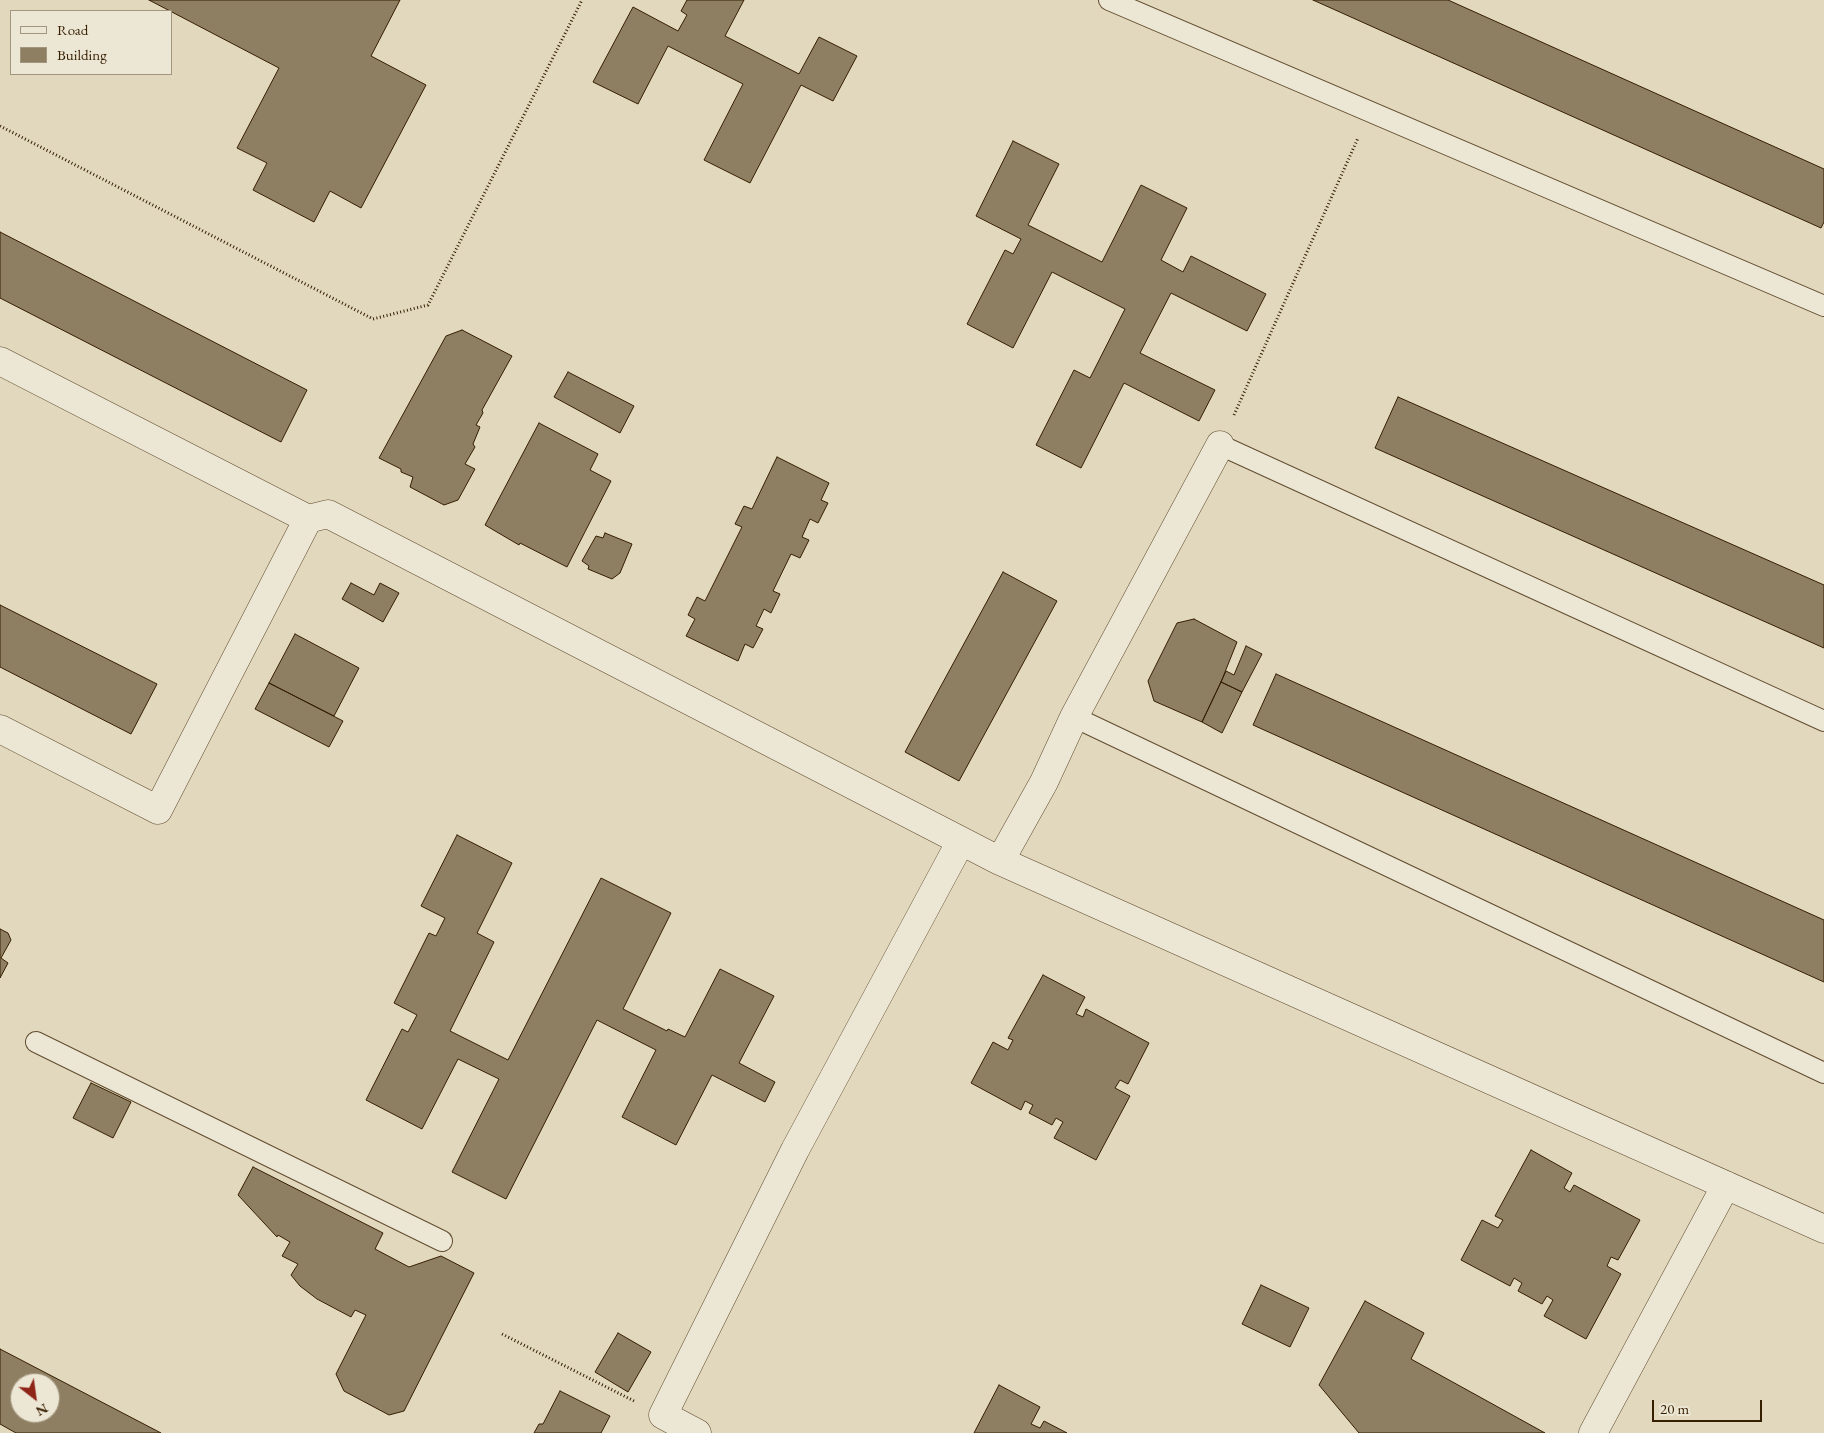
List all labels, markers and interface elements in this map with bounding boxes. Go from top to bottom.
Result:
legend [10,10,172,75]
text: Road [57,20,88,39]
text: Building [57,45,107,64]
north arrow [10,1373,60,1423]
scale bar [1654,1390,1764,1422]
text: N [33,1399,51,1421]
text: 20 m [1660,1399,1689,1418]

